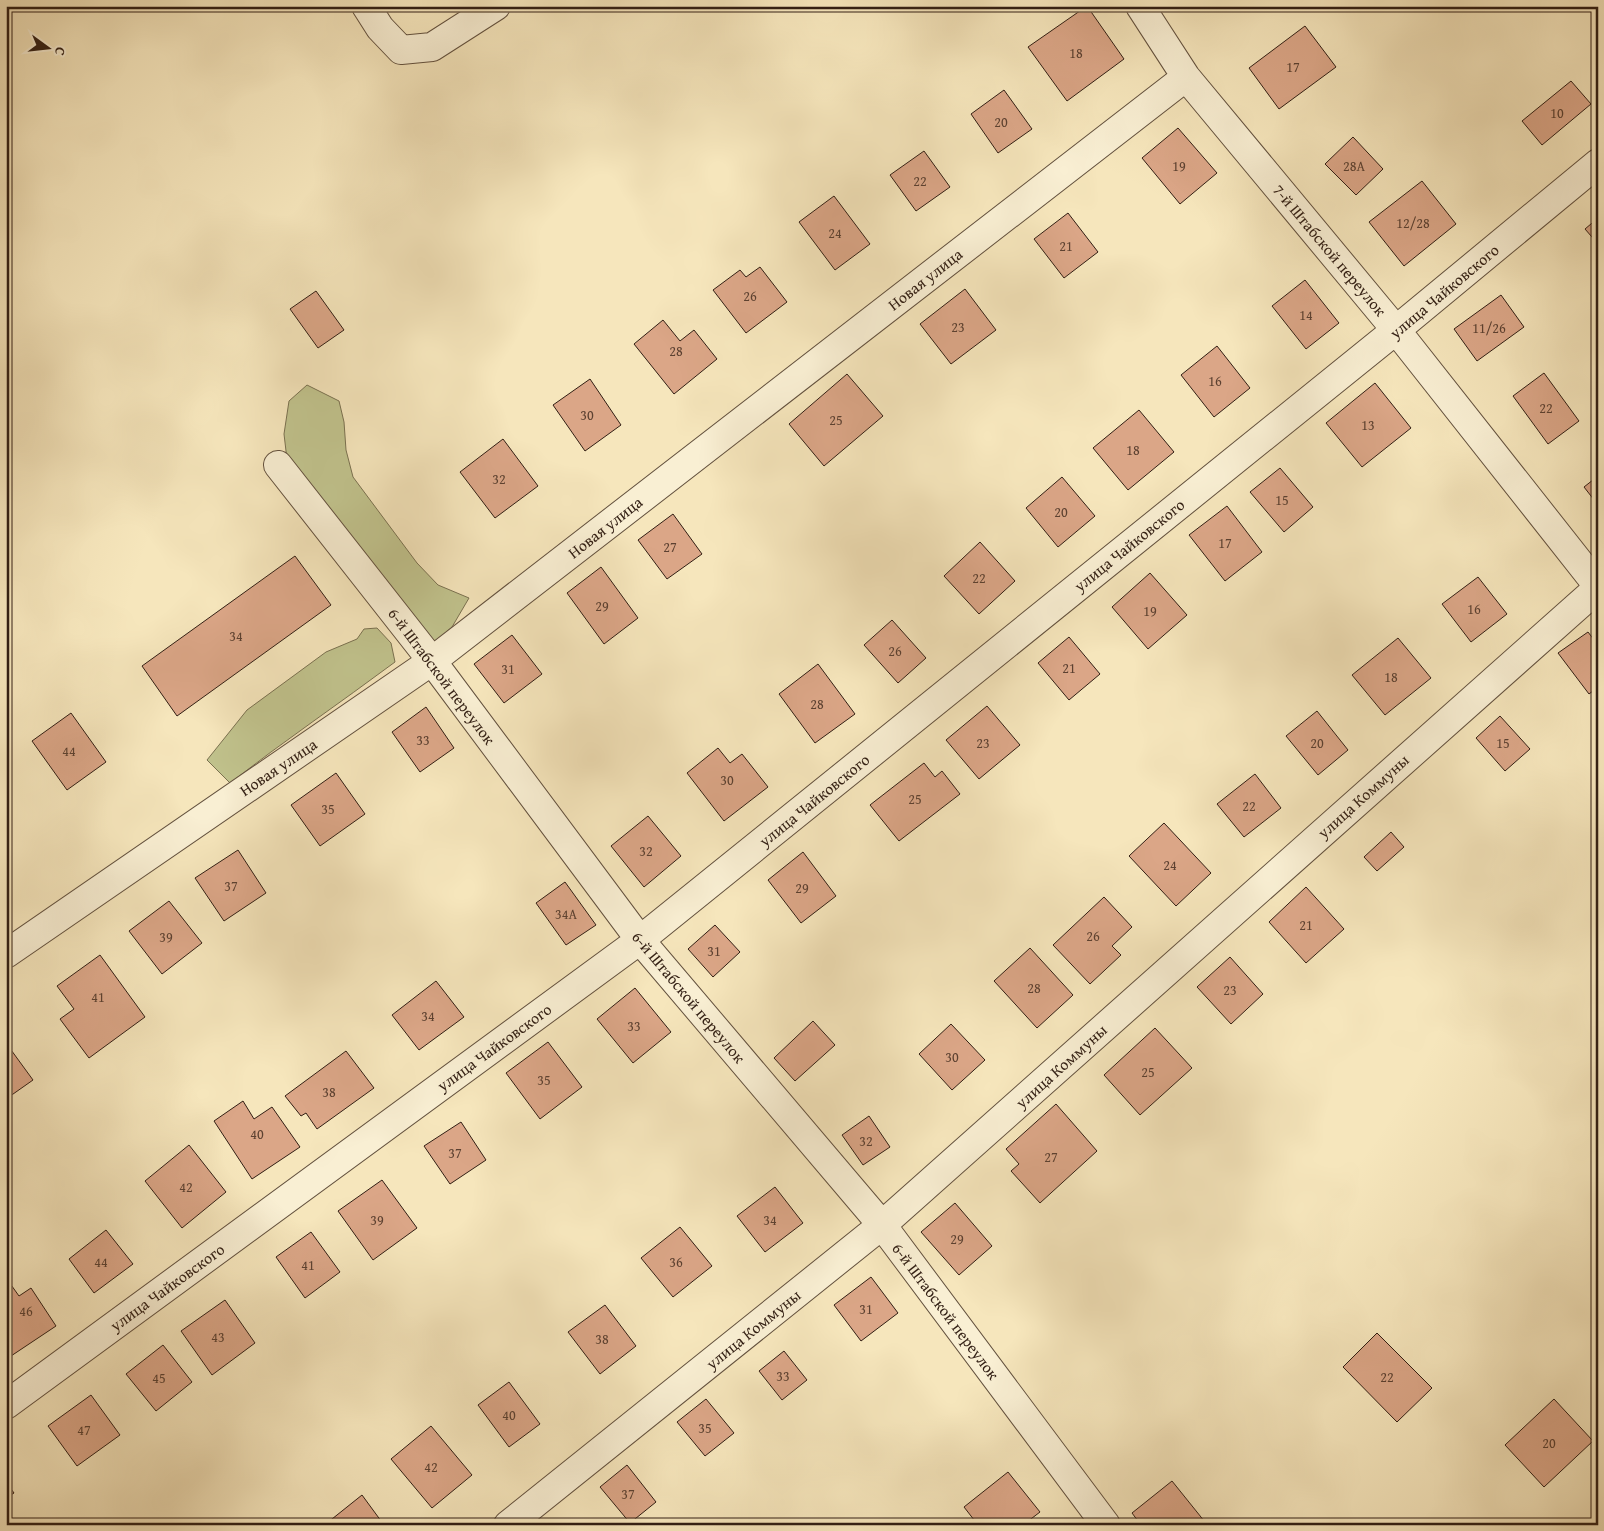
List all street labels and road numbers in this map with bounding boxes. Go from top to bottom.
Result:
street label: 7-й Штабской переулок [1267,179,1393,322]
street label: улица Чайковского [1383,238,1504,345]
street label: Новая улица [883,242,968,316]
street label: Новая улица [563,490,648,564]
street label: улица Чайковского [1068,493,1190,598]
street label: 6-й Штабской переулок [382,602,502,750]
street label: Новая улица [234,732,322,802]
street label: улица Чайковского [753,748,875,853]
street label: улица Коммуны [1311,748,1414,844]
street label: 6-й Штабской переулок [626,926,752,1069]
street label: улица Чайковского [431,997,556,1097]
street label: улица Коммуны [1009,1018,1112,1114]
street label: улица Чайковского [104,1237,229,1337]
street label: 6-й Штабской переулок [886,1237,1006,1385]
street label: улица Коммуны [700,1283,806,1376]

